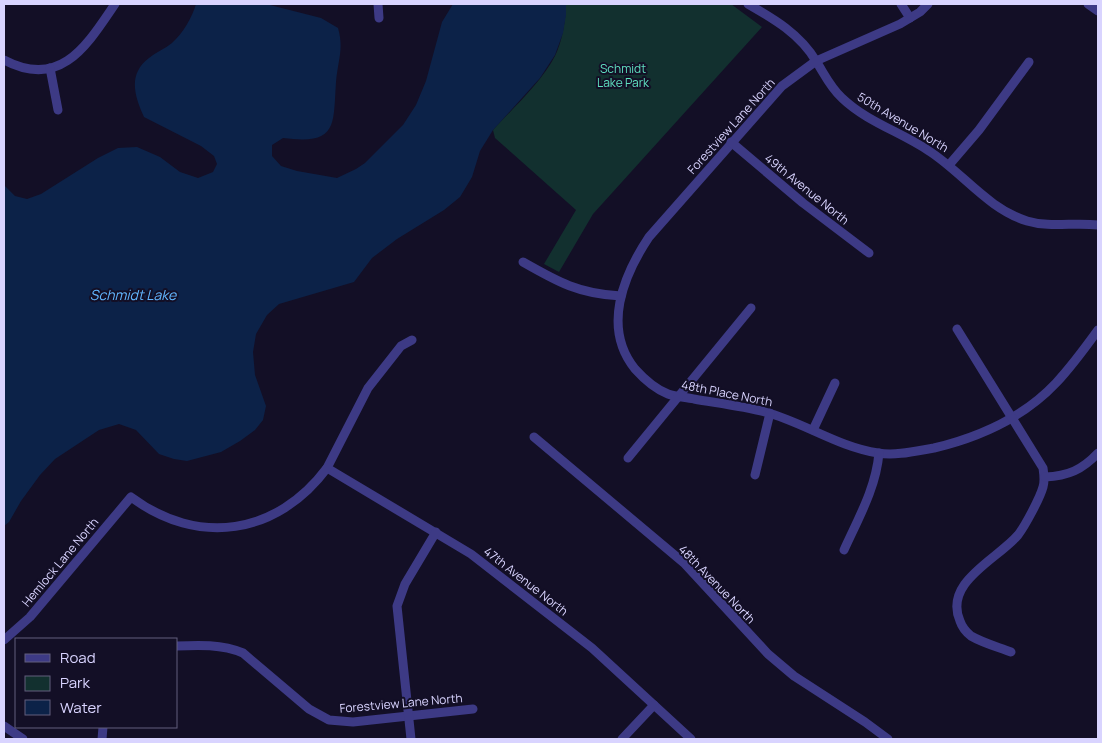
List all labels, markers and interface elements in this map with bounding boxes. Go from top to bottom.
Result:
park label: Schmidt Lake Park [597,60,650,91]
street label: Forestview Lane North [683,74,779,178]
street label: 50th Avenue North [854,88,952,156]
street label: 49th Avenue North [761,150,853,228]
water label: Schmidt Lake [90,285,177,304]
street label: 48th Place North [680,376,774,410]
street label: Hemlock Lane North [18,514,102,610]
street label: 48th Avenue North [675,541,759,627]
street label: 47th Avenue North [480,543,572,619]
legend [15,638,178,728]
text: Road [60,647,96,668]
text: Park [60,672,90,693]
street label: Forestview Lane North [339,689,463,717]
text: Water [60,697,102,718]

